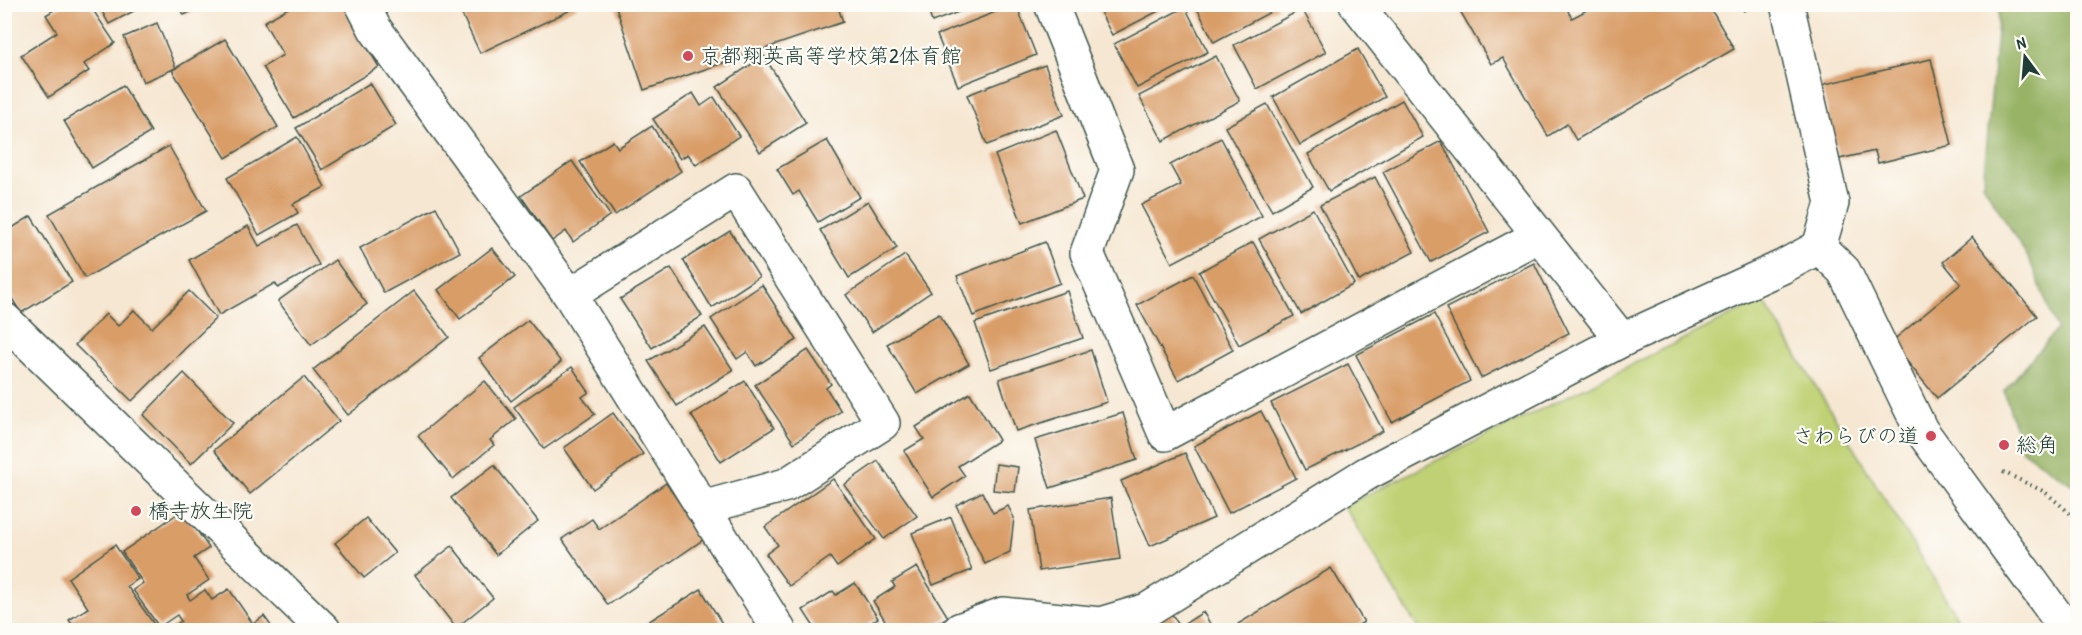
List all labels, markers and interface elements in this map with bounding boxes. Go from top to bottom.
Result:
north arrow [1995,27,2055,87]
text: N [2014,31,2028,54]
place label: 京都翔英高等学校第2体育館 [700,41,962,70]
marker: 京都翔英高等学校第2体育館 [681,49,695,63]
place label: さわらびの道 [1793,421,1919,450]
marker: さわらびの道 [1924,429,1938,443]
place label: 総角 [2016,430,2058,459]
marker: 総角 [1997,438,2011,452]
place label: 橋寺放生院 [148,496,253,525]
marker: 橋寺放生院 [129,504,143,518]

